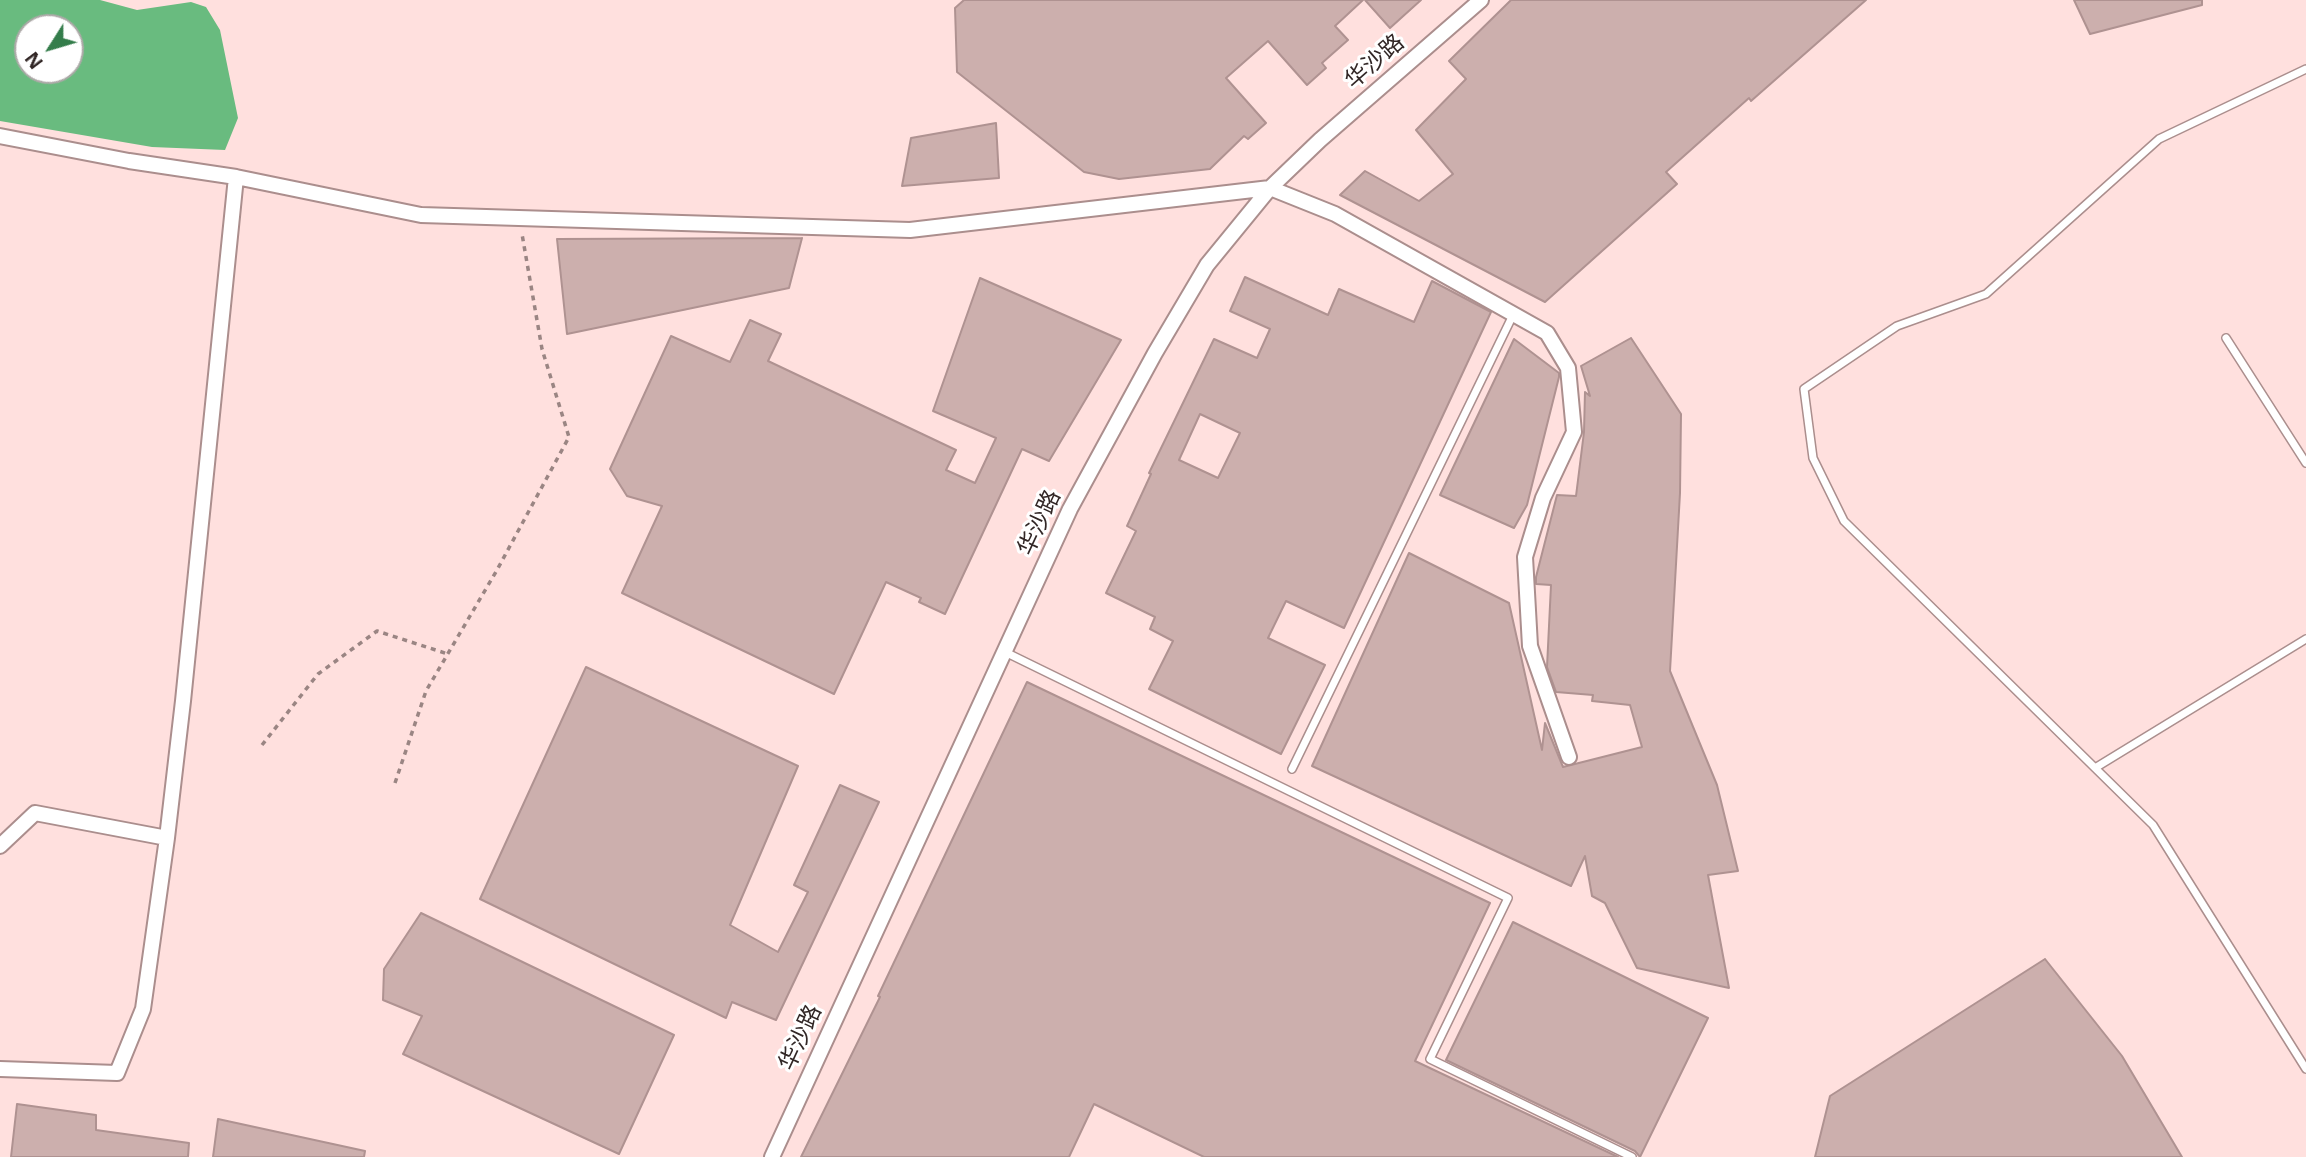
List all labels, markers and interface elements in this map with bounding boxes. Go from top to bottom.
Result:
north arrow [14,14,84,84]
street label: 华沙路 [1340,29,1410,95]
text: N [19,46,49,74]
street label: 华沙路 [1013,486,1067,560]
street label: 华沙路 [774,1001,828,1075]

